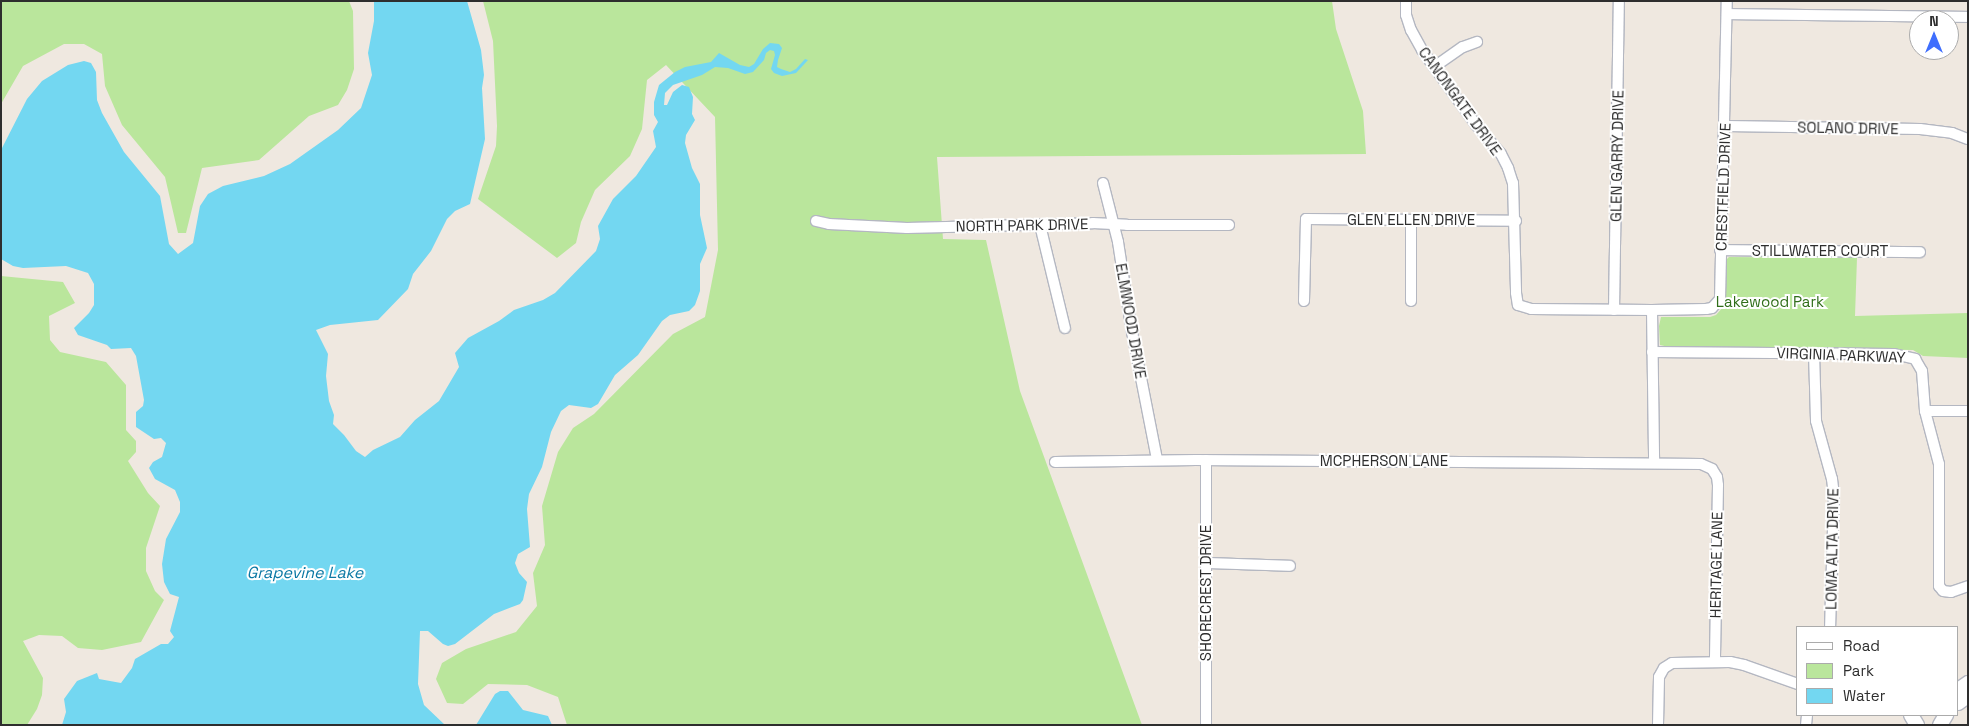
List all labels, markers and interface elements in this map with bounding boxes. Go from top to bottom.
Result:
north arrow [1909,10,1959,60]
text: N [1929,12,1939,30]
street label: CANONGATE DRIVE [1415,43,1505,159]
street label: GLEN GARRY DRIVE [1607,90,1627,222]
street label: SOLANO DRIVE [1797,118,1899,138]
street label: CRESTFIELD DRIVE [1712,123,1734,251]
street label: GLEN ELLEN DRIVE [1347,211,1475,229]
street label: NORTH PARK DRIVE [956,215,1088,235]
street label: STILLWATER COURT [1752,242,1888,260]
street label: ELMWOOD DRIVE [1112,262,1150,380]
park label: Lakewood Park [1716,293,1824,311]
street label: VIRGINIA PARKWAY [1776,344,1906,366]
street label: MCPHERSON LANE [1320,452,1448,470]
street label: LOMA ALTA DRIVE [1822,488,1842,610]
street label: HERITAGE LANE [1706,512,1726,618]
street label: SHORECREST DRIVE [1197,525,1215,661]
water label: Grapevine Lake [247,563,363,583]
legend [1796,626,1959,716]
text: Road [1843,636,1880,655]
text: Park [1843,661,1874,680]
text: Water [1843,686,1885,705]

